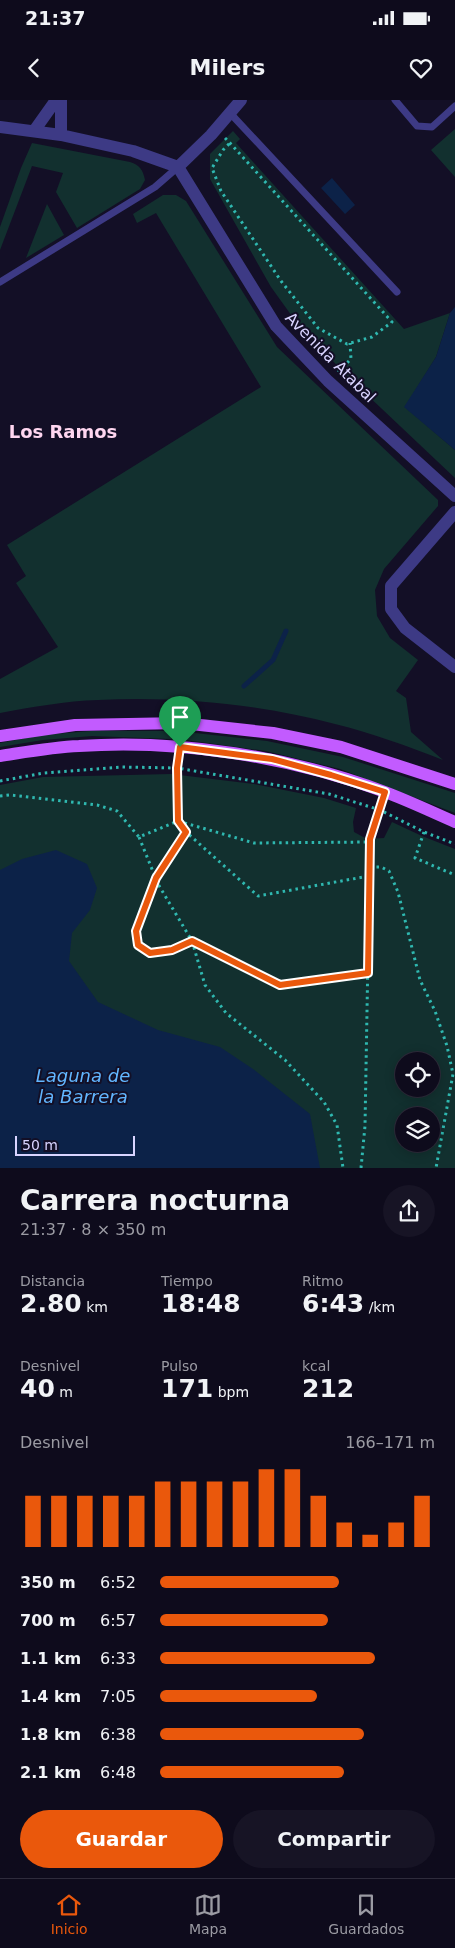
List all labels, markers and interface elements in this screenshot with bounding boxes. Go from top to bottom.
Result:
text: 21:37 [25,7,85,29]
icon: back [20,54,48,82]
icon: heart [407,54,435,82]
text: Milers [190,55,265,80]
street label: Avenida Atabal [281,308,380,407]
district label: Los Ramos [9,421,117,442]
pin [159,696,201,747]
icon: arrive [166,703,194,731]
map controls [395,1052,440,1152]
button: locate [395,1052,440,1097]
water label: Laguna de la Barrera [36,1065,130,1107]
button: layers [395,1107,440,1152]
scale bar [15,1133,135,1156]
text: 50 m [22,1137,58,1153]
text: Carrera nocturna [20,1184,290,1217]
button: share [383,1185,435,1237]
text: 21:37 · 8 × 350 m [20,1220,166,1239]
text: Distancia [20,1273,85,1289]
text: Tiempo [161,1273,213,1289]
text: Ritmo [302,1273,343,1289]
text: 2.80 [20,1289,82,1318]
text: 18:48 [161,1289,241,1318]
text: 6:43 [302,1289,364,1318]
text: km [82,1299,108,1315]
text: /km [364,1299,395,1315]
text: Desnivel [20,1358,80,1374]
text: Pulso [161,1358,198,1374]
text: kcal [302,1358,330,1374]
text: 40 [20,1374,55,1403]
text: 171 [161,1374,213,1403]
text: 212 [302,1374,354,1403]
text: m [55,1384,73,1400]
text: bpm [213,1384,249,1400]
text: Desnivel [20,1433,89,1452]
text: 166–171 m [345,1433,435,1452]
text: 350 m [20,1573,76,1592]
text: 6:52 [100,1573,136,1592]
text: 700 m [20,1611,76,1630]
text: 6:57 [100,1611,136,1630]
text: 1.1 km [20,1649,81,1668]
text: 6:33 [100,1649,136,1668]
text: 1.4 km [20,1687,81,1706]
text: 7:05 [100,1687,136,1706]
text: 1.8 km [20,1725,81,1744]
text: 6:38 [100,1725,136,1744]
text: 2.1 km [20,1763,81,1782]
text: 6:48 [100,1763,136,1782]
button: Guardar [20,1810,223,1868]
button: Compartir [233,1810,435,1868]
tab: Inicio [51,1891,88,1937]
tab: Mapa [189,1891,227,1937]
tab: Guardados [328,1891,404,1937]

